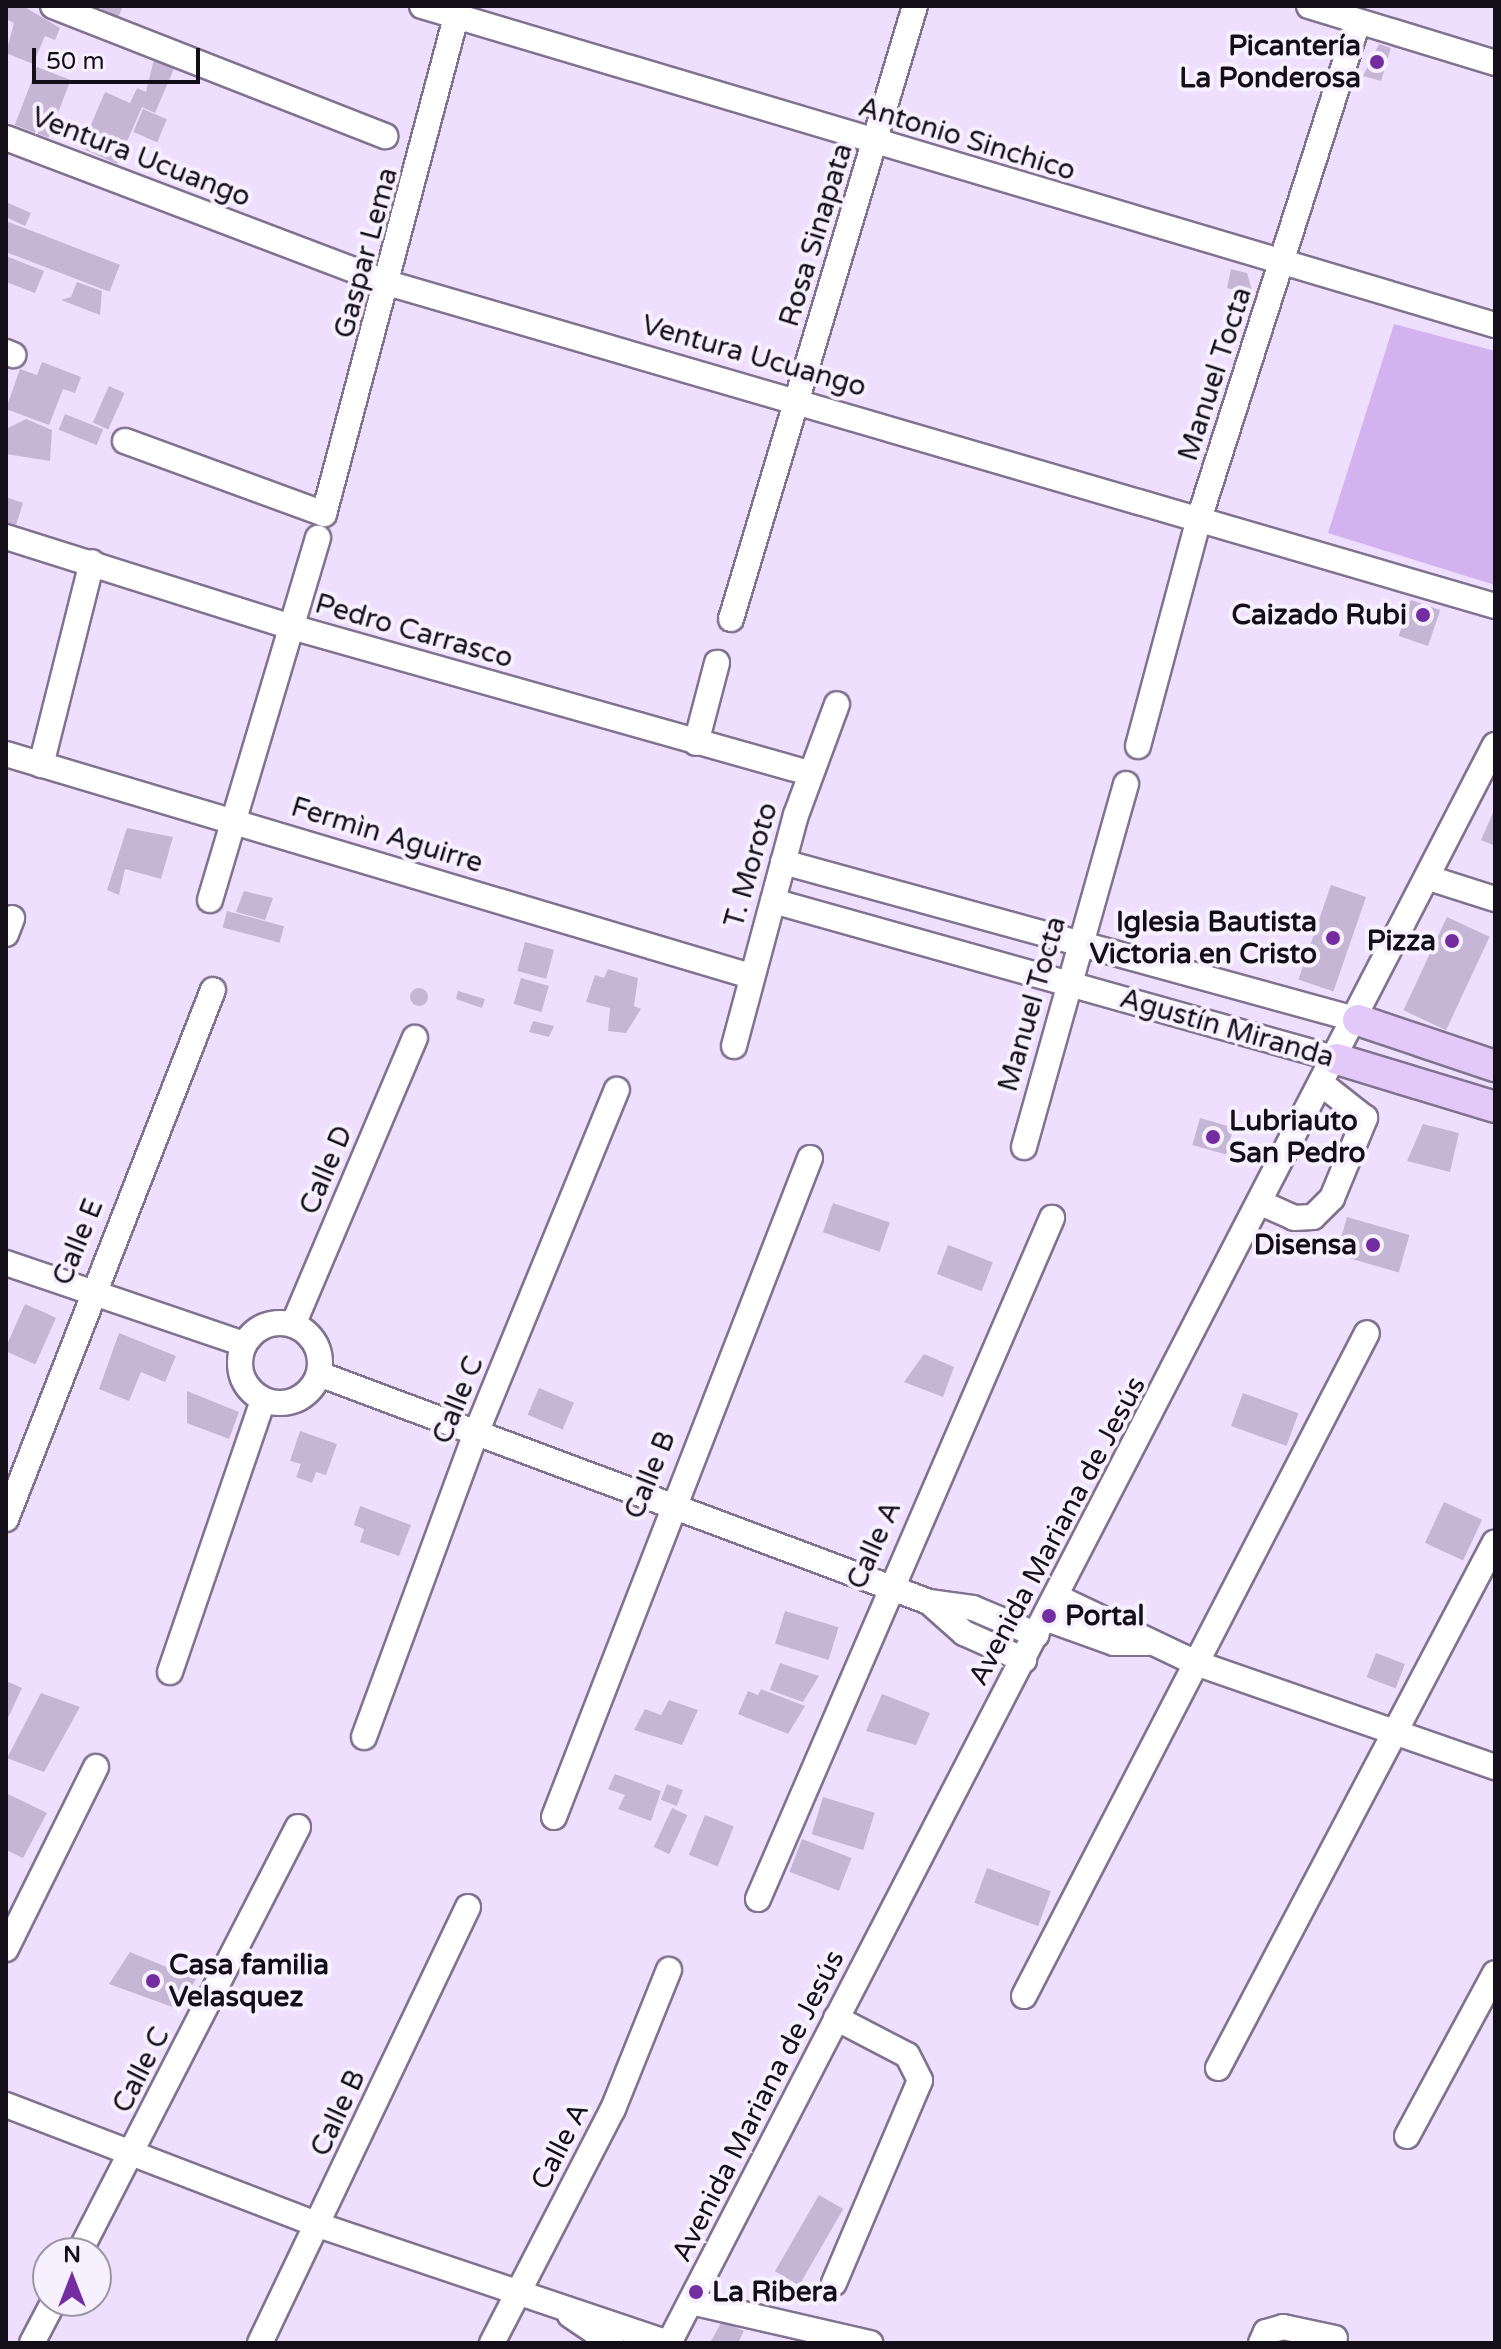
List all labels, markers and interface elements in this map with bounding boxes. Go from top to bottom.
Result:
place label: Picantería La Ponderosa [1179,29,1361,95]
scale bar [36,32,204,82]
text: 50 m [46,47,104,76]
marker: Picantería La Ponderosa [1368,53,1386,71]
street label: Antonio Sinchico [854,90,1080,188]
street label: Ventura Ucuango [27,100,255,214]
street label: Rosa Sinapata [772,139,860,331]
street label: Gaspar Lema [327,164,405,342]
street label: Manuel Tocta [1171,283,1259,465]
street label: Ventura Ucuango [638,308,870,404]
street label: Pedro Carrasco [311,587,517,675]
place label: Caizado Rubi [1232,598,1407,632]
marker: Caizado Rubi [1414,606,1432,624]
street label: Fermìn Aguirre [287,790,487,880]
street label: T. Moroto [717,799,785,931]
place label: Iglesia Bautista Victoria en Cristo [1090,905,1317,971]
street label: Manuel Tocta [991,913,1073,1095]
place label: Pizza [1367,924,1436,958]
marker: Iglesia Bautista Victoria en Cristo [1324,929,1342,947]
marker: Pizza [1443,932,1461,950]
street label: Agustín Miranda [1116,981,1338,1075]
place label: Lubriauto San Pedro [1229,1104,1366,1170]
street label: Calle D [292,1120,360,1220]
marker: Lubriauto San Pedro [1204,1128,1222,1146]
street label: Calle E [46,1194,110,1290]
place label: Disensa [1254,1228,1357,1262]
marker: Disensa [1364,1236,1382,1254]
street label: Calle C [425,1351,491,1449]
street label: Avenida Mariana de Jesús [961,1371,1153,1691]
street label: Calle B [617,1426,683,1524]
street label: Calle A [840,1496,908,1594]
place label: Portal [1065,1599,1145,1633]
marker: Portal [1040,1607,1058,1625]
street label: Avenida Mariana de Jesús [665,1945,851,2267]
place label: Casa familia Velasquez [169,1948,329,2014]
marker: Casa familia Velasquez [144,1972,162,1990]
street label: Calle C [105,2022,177,2118]
street label: Calle B [303,2064,373,2162]
street label: Calle A [524,2097,596,2195]
north arrow [32,2237,112,2317]
text: N [63,2242,81,2268]
place label: La Ribera [712,2275,838,2309]
marker: La Ribera [687,2283,705,2301]

